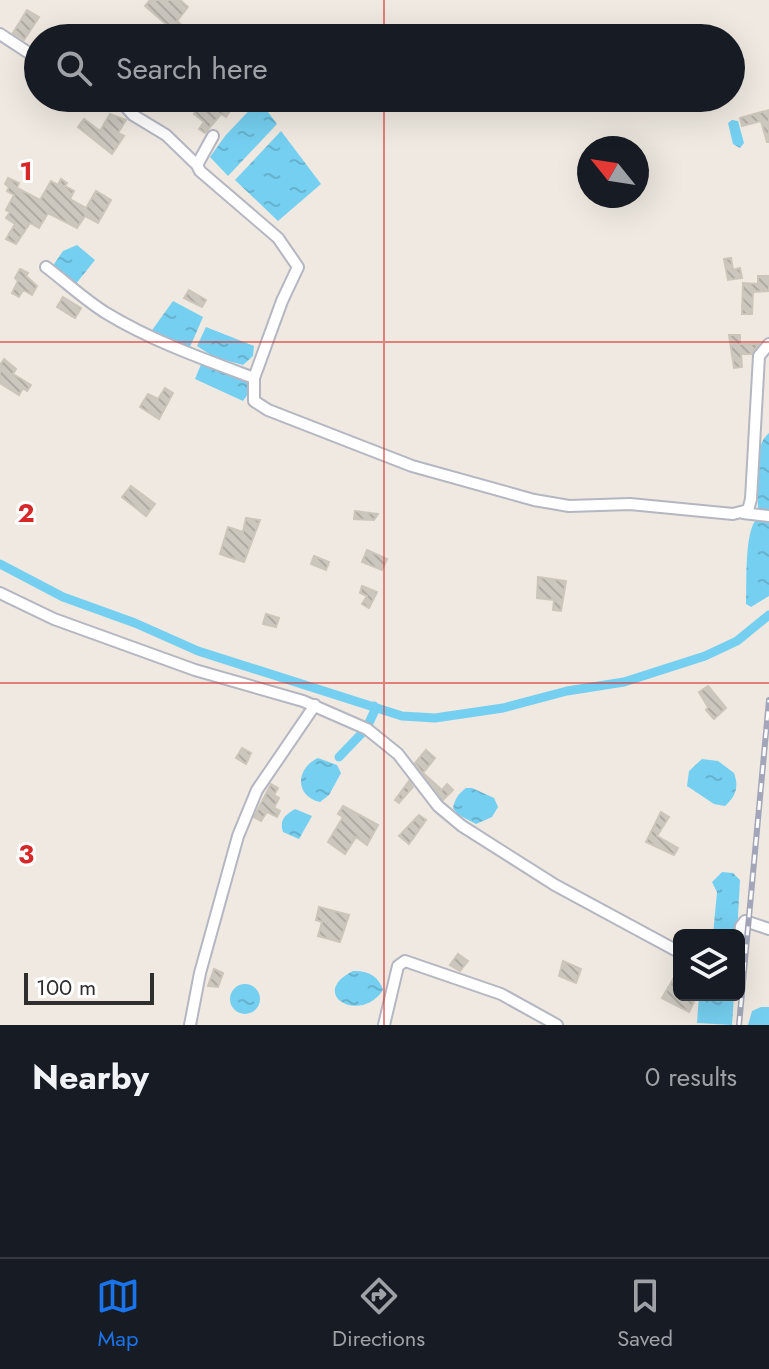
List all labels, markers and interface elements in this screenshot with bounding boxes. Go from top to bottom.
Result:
search box [24,24,745,112]
icon: search [52,46,96,90]
text: Search here [116,47,268,90]
north arrow [577,136,649,208]
text: 1 [19,152,33,190]
text: 2 [17,494,35,532]
text: 3 [18,835,34,873]
map controls [673,929,745,1001]
button: layers [673,929,745,1001]
scale bar [24,969,154,1005]
text: 100 m [36,971,96,1003]
text: Nearby [32,1053,149,1102]
text: 0 results [645,1058,737,1096]
tab: Map [96,1274,140,1354]
tab: Directions [332,1274,425,1354]
tab: Saved [617,1274,673,1354]

